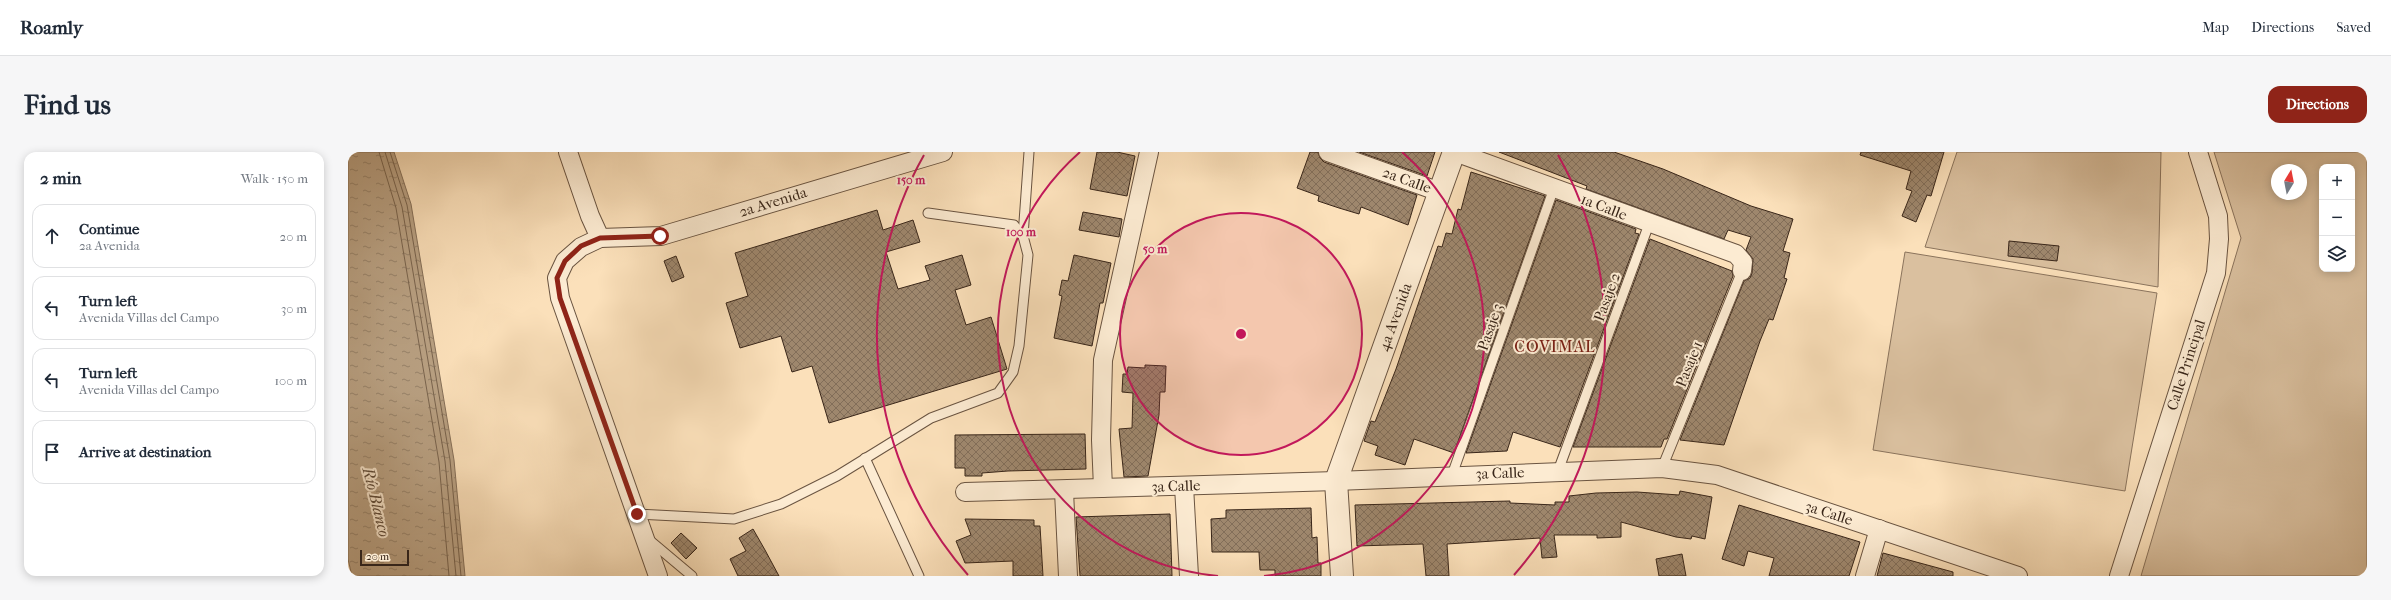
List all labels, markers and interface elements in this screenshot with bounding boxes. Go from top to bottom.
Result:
text: Roamly [20,17,83,39]
text: Map [2202,19,2229,36]
text: Directions [2251,19,2314,36]
text: Saved [2336,19,2371,36]
button: Directions [2268,86,2367,123]
text: Find us [24,88,111,121]
street label: 2a Calle [1380,163,1434,197]
north arrow [2271,164,2307,200]
map controls [2319,164,2355,272]
button: + [2319,164,2355,200]
text: 2 min [40,168,81,188]
text: Walk · 150 m [241,171,308,186]
text: 150 m [897,173,926,187]
street label: 2a Avenida [737,183,810,221]
street label: 1a Calle [1578,190,1630,224]
button: − [2319,200,2355,236]
text: Continue [79,220,139,238]
icon: ahead [41,225,63,247]
text: 100 m [1006,225,1037,239]
route start [651,227,669,245]
text: 20 m [280,229,307,244]
button: layers [2319,236,2355,272]
text: 2a Avenida [79,238,140,253]
text: 50 m [1143,242,1168,256]
street label: Pasaje 2 [1590,270,1624,324]
street label: 4a Avenida [1374,279,1416,354]
text: Turn left [79,292,137,310]
icon: left [41,297,63,319]
text: 30 m [281,301,307,316]
street label: Pasaje 3 [1474,301,1506,353]
text: Avenida Villas del Campo [79,310,219,325]
street label: Calle Principal [2163,317,2209,413]
centre of rings [1234,327,1248,341]
district label: COVIMAL [1514,337,1596,356]
street label: Pasaje 1 [1672,338,1706,390]
text: Turn left [79,364,137,382]
icon: left [41,369,63,391]
text: 100 m [274,373,307,388]
text: Avenida Villas del Campo [79,382,219,397]
icon: arrive [41,441,63,463]
text: Arrive at destination [79,443,211,461]
street label: 3a Calle [1475,463,1525,483]
water label: Río Blanco [358,464,394,539]
street label: 3a Calle [1151,476,1201,496]
street label: 3a Calle [1803,497,1856,529]
route end [628,505,646,523]
scale bar [360,548,409,567]
text: 20 m [366,550,389,563]

